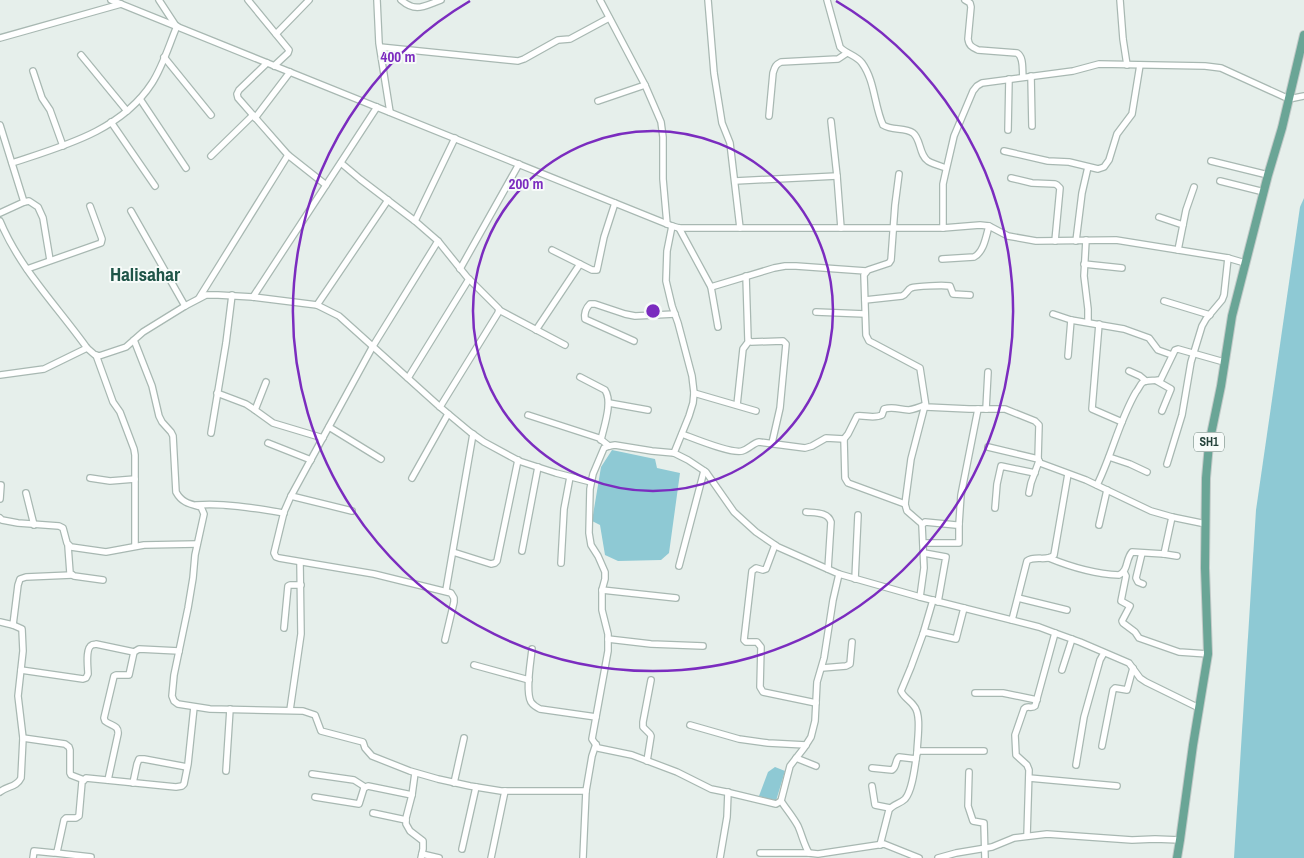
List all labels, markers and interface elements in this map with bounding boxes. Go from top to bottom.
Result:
text: 400 m [381,46,415,67]
text: 200 m [509,173,543,194]
district label: Halisahar [110,261,180,287]
centre of rings [644,302,662,320]
road number: SH1 [1194,432,1224,452]

